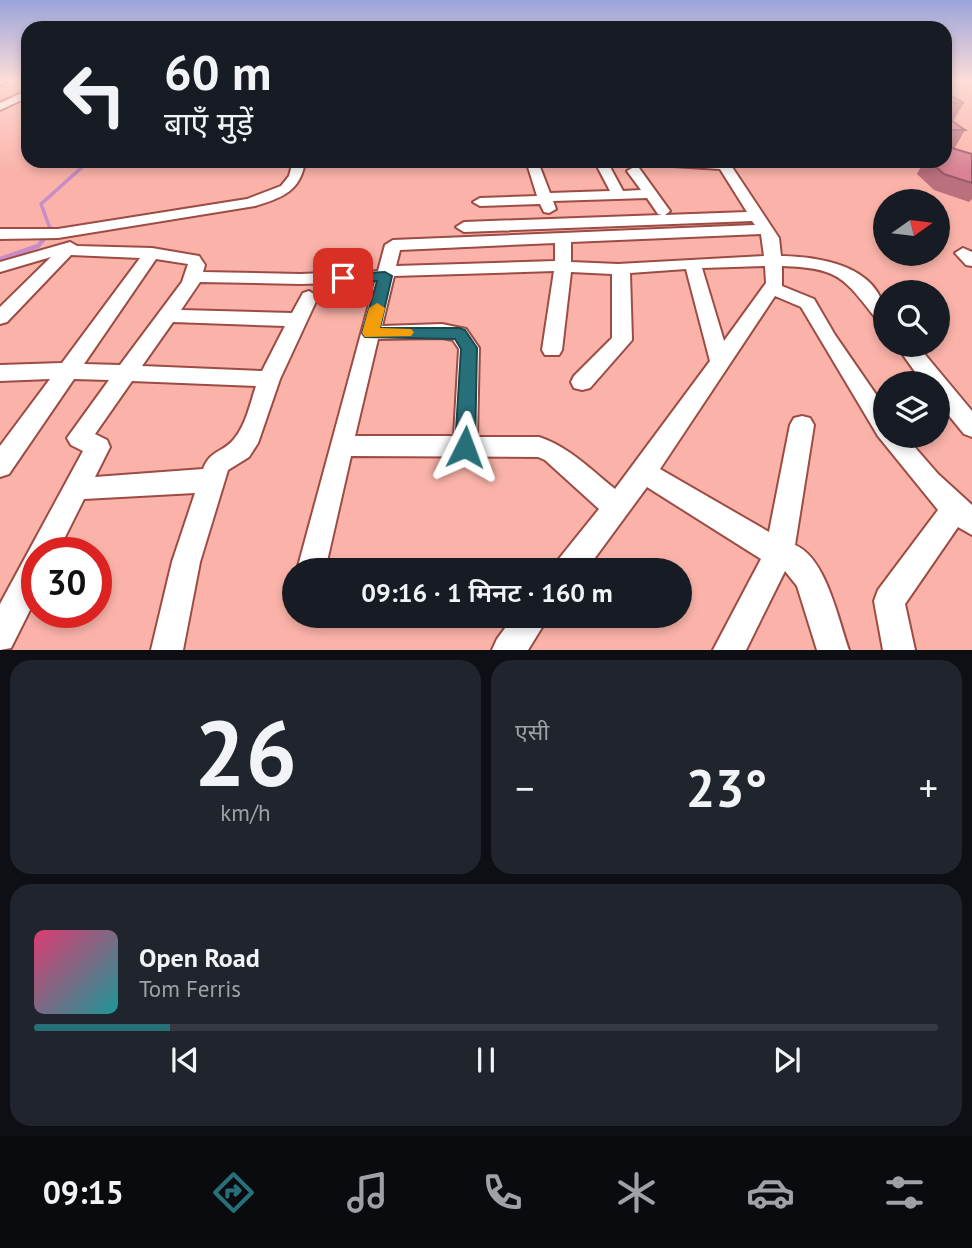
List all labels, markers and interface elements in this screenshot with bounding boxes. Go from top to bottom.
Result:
text: 60 m [164,40,271,104]
icon: left [49,49,140,140]
text: बाएँ मुड़ें [164,102,253,144]
north arrow [873,189,950,266]
map controls [873,189,950,448]
pin [313,248,373,308]
icon: arrive [324,259,362,297]
button: search [873,280,950,357]
button: layers [873,371,950,448]
position arrow [428,410,502,484]
speed limit sign: 30 [21,537,112,628]
text: 09:16 · 1 मिनट · 160 m [361,576,613,609]
text: 26 [194,693,297,811]
text: एसी [515,717,549,746]
text: 23° [686,754,767,821]
text: − [515,763,534,812]
text: + [919,763,938,812]
text: km/h [220,798,271,827]
text: Open Road [139,941,260,974]
text: Tom Ferris [139,974,241,1003]
icon: previous [166,1041,204,1079]
icon: pause [467,1041,505,1079]
icon: next [768,1041,806,1079]
icon: directions [209,1168,258,1217]
icon: music [343,1168,392,1217]
icon: phone [478,1168,527,1217]
icon: climate [612,1168,661,1217]
icon: car [746,1168,795,1217]
icon: filters [880,1168,929,1217]
text: 09:15 [43,1171,124,1213]

